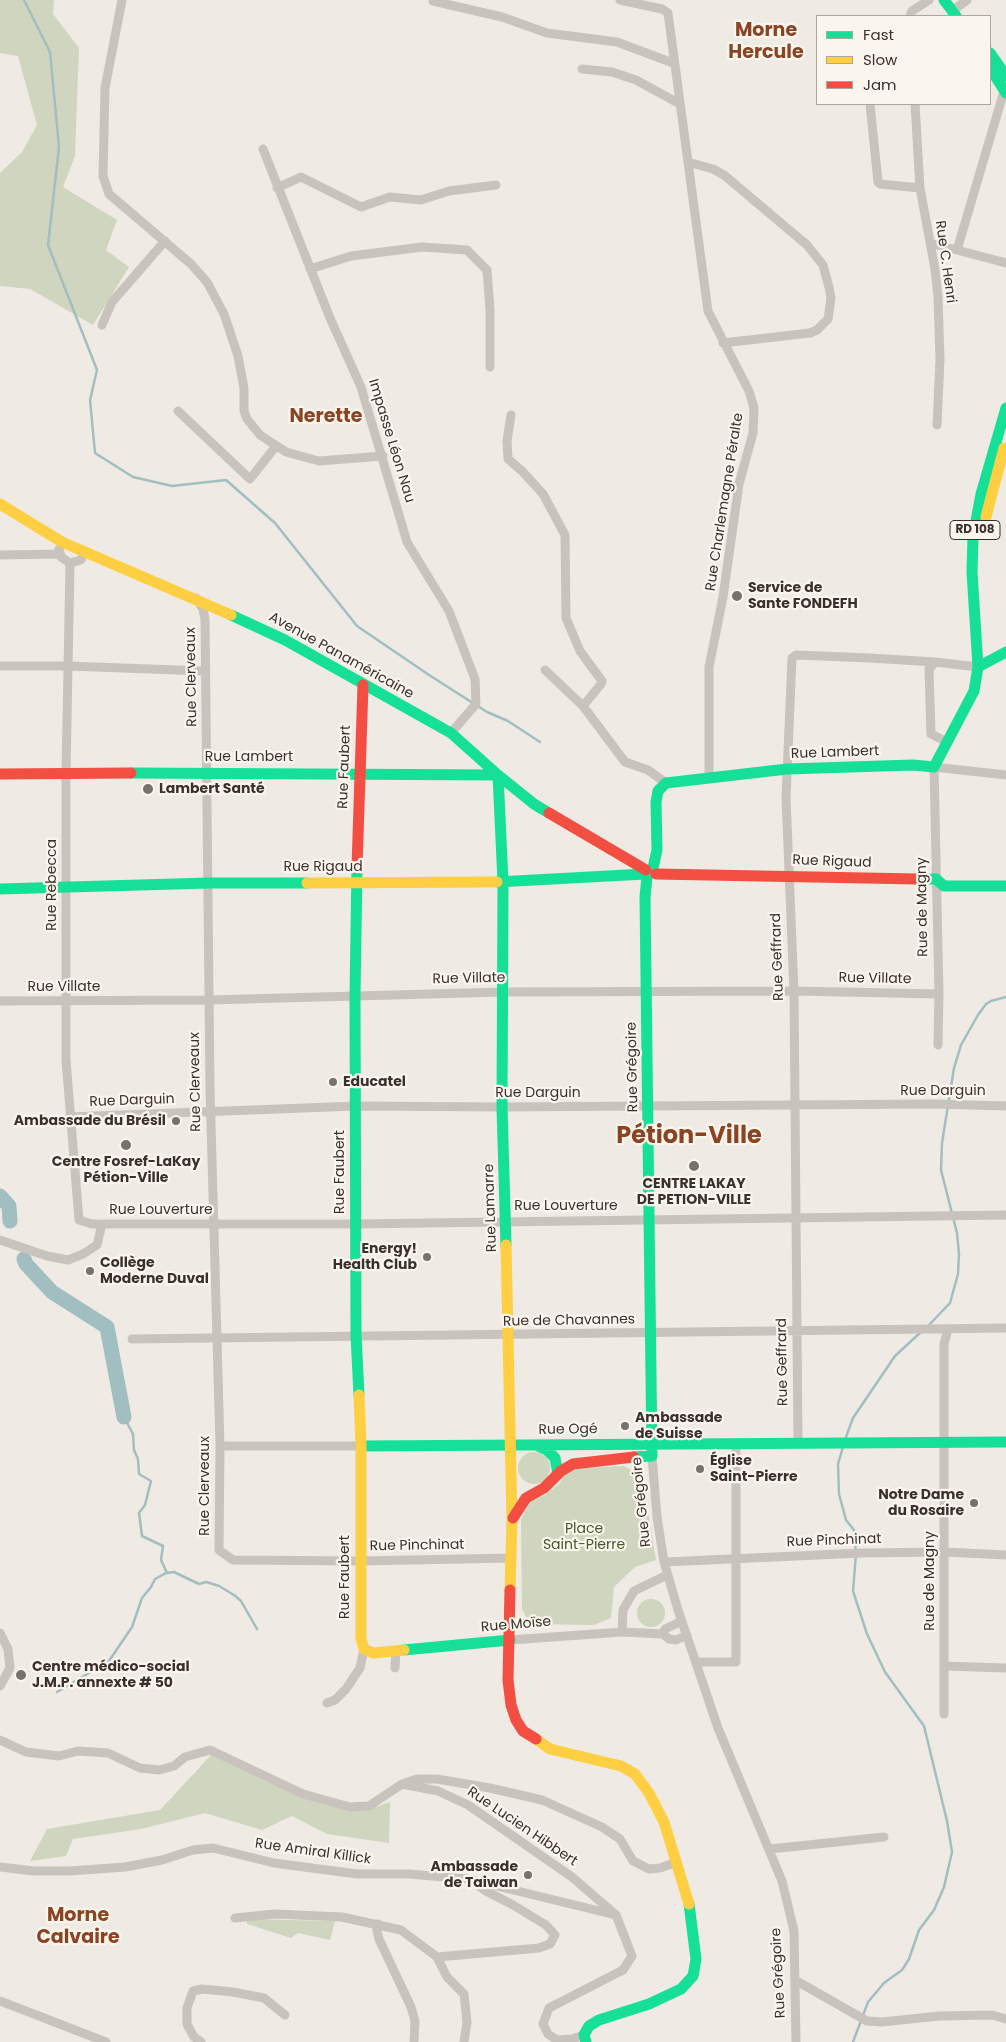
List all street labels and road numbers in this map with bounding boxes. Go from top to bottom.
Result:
street label: Rue C. Henri [931,220,959,304]
street label: Impasse Léon Nau [364,377,418,505]
street label: Rue Charlemagne Péralte [703,412,747,592]
road number: RD 108 [950,520,1000,540]
street label: Avenue Panaméricaine [266,609,416,703]
street label: Rue Clerveaux [183,627,201,727]
street label: Rue Faubert [335,725,355,809]
street label: Rue Lambert [791,743,879,763]
street label: Rue Lambert [205,749,293,765]
street label: Rue Rebecca [44,839,60,931]
street label: Rue Rigaud [792,852,872,872]
street label: Rue de Magny [914,857,932,957]
street label: Rue Rigaud [283,859,363,875]
street label: Rue Geffrard [768,913,788,1001]
street label: Rue Villate [432,970,506,988]
street label: Rue Villate [838,970,912,988]
street label: Rue Villate [28,979,100,995]
street label: Rue Grégoire [624,1022,642,1112]
street label: Rue Clerveaux [187,1032,205,1132]
street label: Rue Darguin [900,1083,986,1099]
street label: Rue Darguin [495,1085,581,1101]
street label: Rue Darguin [89,1091,175,1111]
street label: Rue Faubert [332,1130,348,1214]
street label: Rue Lamarre [481,1164,501,1252]
street label: Rue Louverture [514,1198,618,1214]
street label: Rue Louverture [109,1202,213,1218]
street label: Rue de Chavannes [503,1311,635,1331]
street label: Rue Geffrard [774,1318,792,1406]
street label: Rue Ogé [538,1421,598,1439]
street label: Rue Clerveaux [197,1436,213,1536]
street label: Rue Grégoire [629,1456,655,1548]
street label: Rue Pinchinat [786,1531,882,1551]
street label: Rue de Magny [922,1531,938,1631]
street label: Rue Faubert [337,1535,353,1619]
street label: Rue Pinchinat [369,1537,465,1555]
street label: Rue Moïse [480,1614,552,1636]
street label: Rue Lucien Hibbert [464,1784,580,1870]
street label: Rue Amiral Killick [254,1836,372,1868]
street label: Rue Grégoire [768,1927,790,2019]

